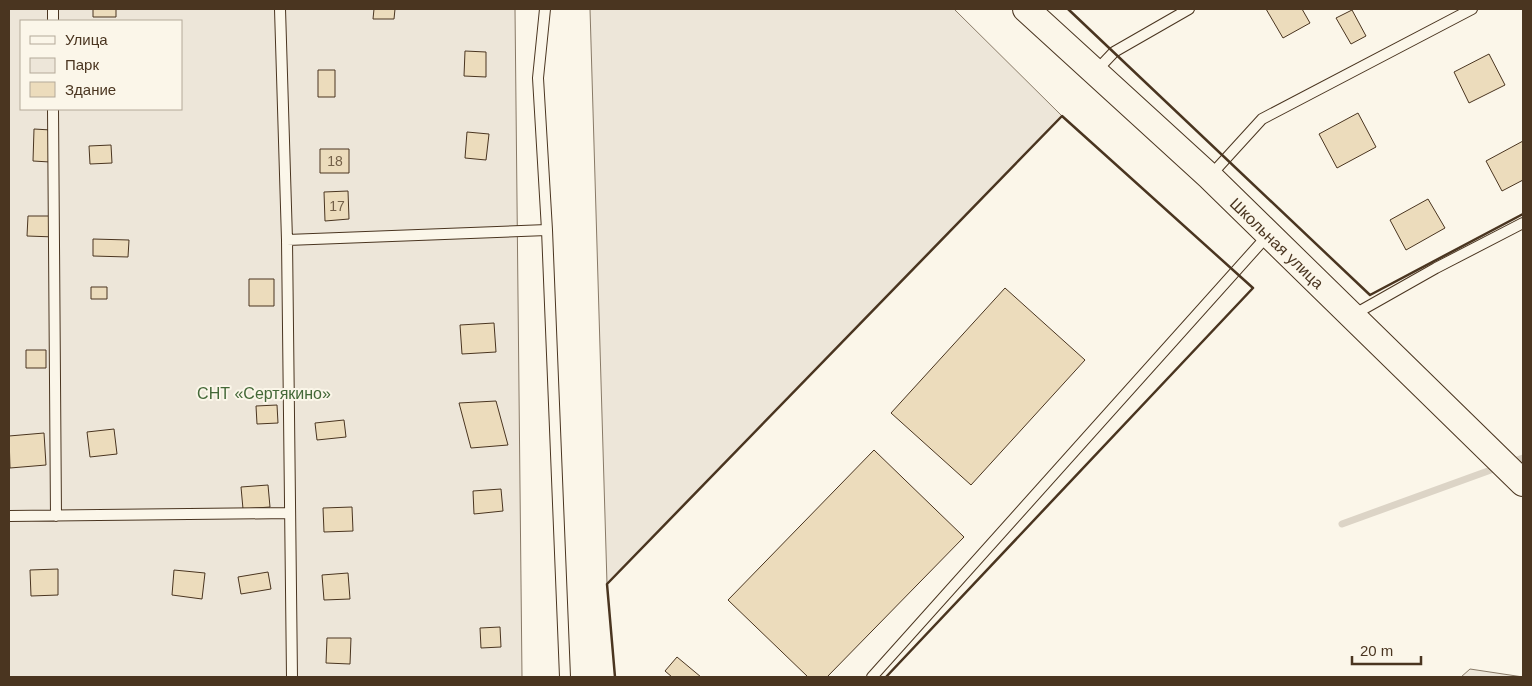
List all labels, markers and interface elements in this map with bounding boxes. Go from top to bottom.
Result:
legend [20,20,182,110]
text: Улица [65,31,108,48]
text: Парк [65,56,99,73]
text: Здание [65,81,116,98]
house number: 18 [327,153,343,169]
street label: Школьная улица [1227,195,1327,292]
house number: 17 [329,198,345,214]
park label: СНТ «Сертякино» [197,385,331,402]
scale bar [1352,634,1421,666]
text: 20 m [1360,642,1393,659]

